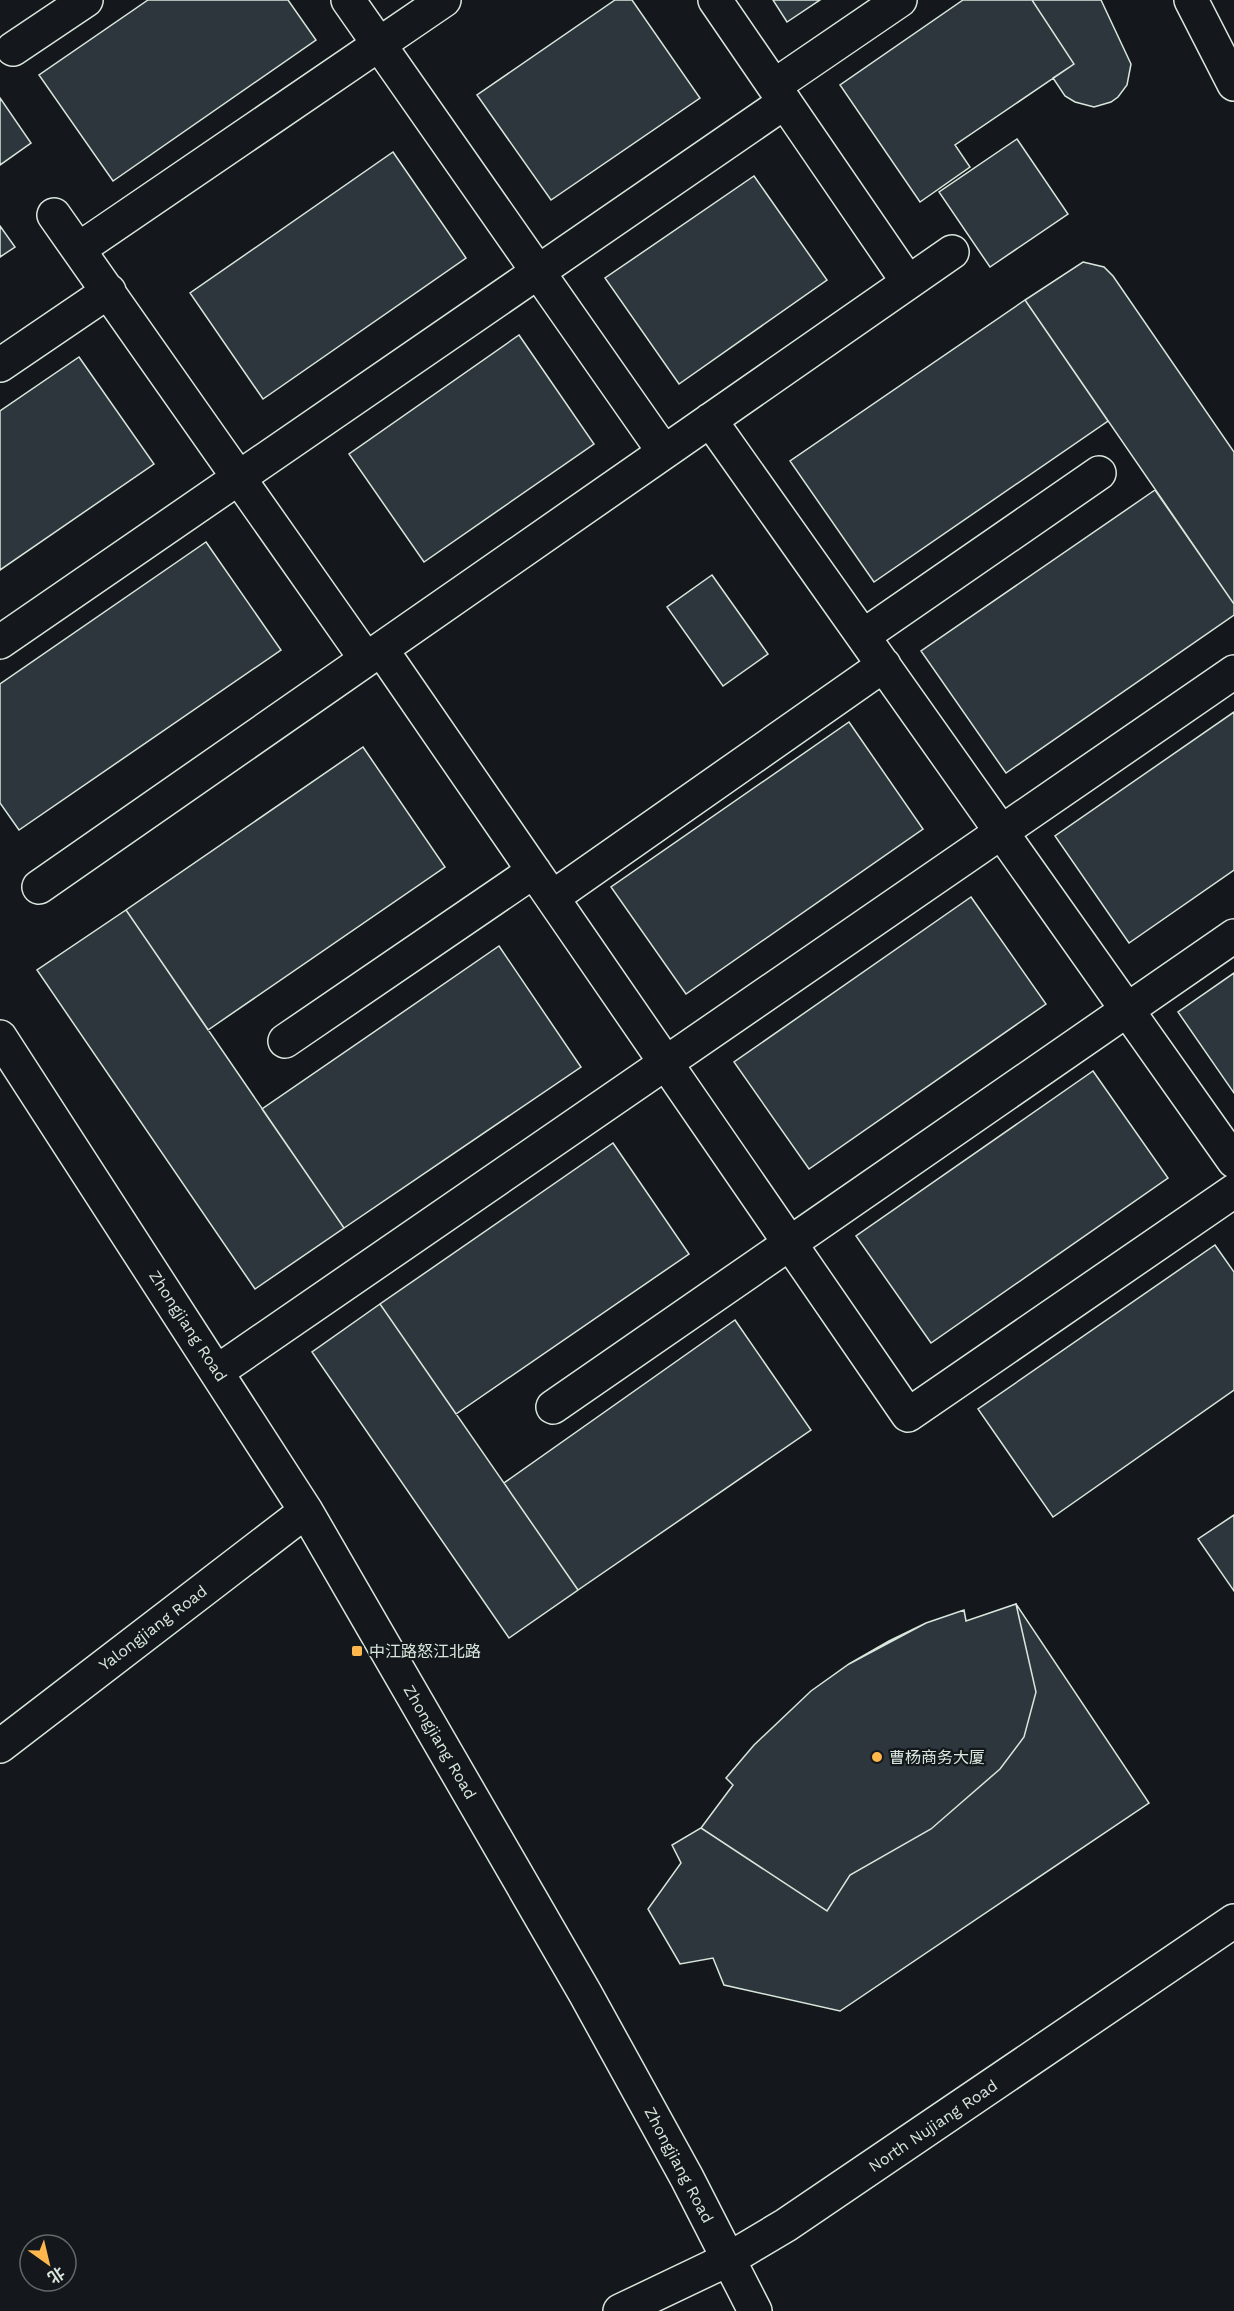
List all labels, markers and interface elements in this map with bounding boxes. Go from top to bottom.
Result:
street label: Zhongjiang Road [145,1267,231,1385]
street label: Yalongjiang Road [95,1581,211,1675]
place label: 中江路怒江北路 [369,1642,481,1661]
marker: 中江路怒江北路 [350,1644,364,1658]
street label: Zhongjiang Road [400,1682,480,1802]
place label: 曹杨商务大厦 [889,1748,985,1767]
marker: 曹杨商务大厦 [870,1750,884,1764]
street label: North Nujiang Road [865,2076,1001,2176]
street label: Zhongjiang Road [640,2104,718,2226]
north arrow [18,2233,78,2293]
text: 北 [44,2263,68,2287]

